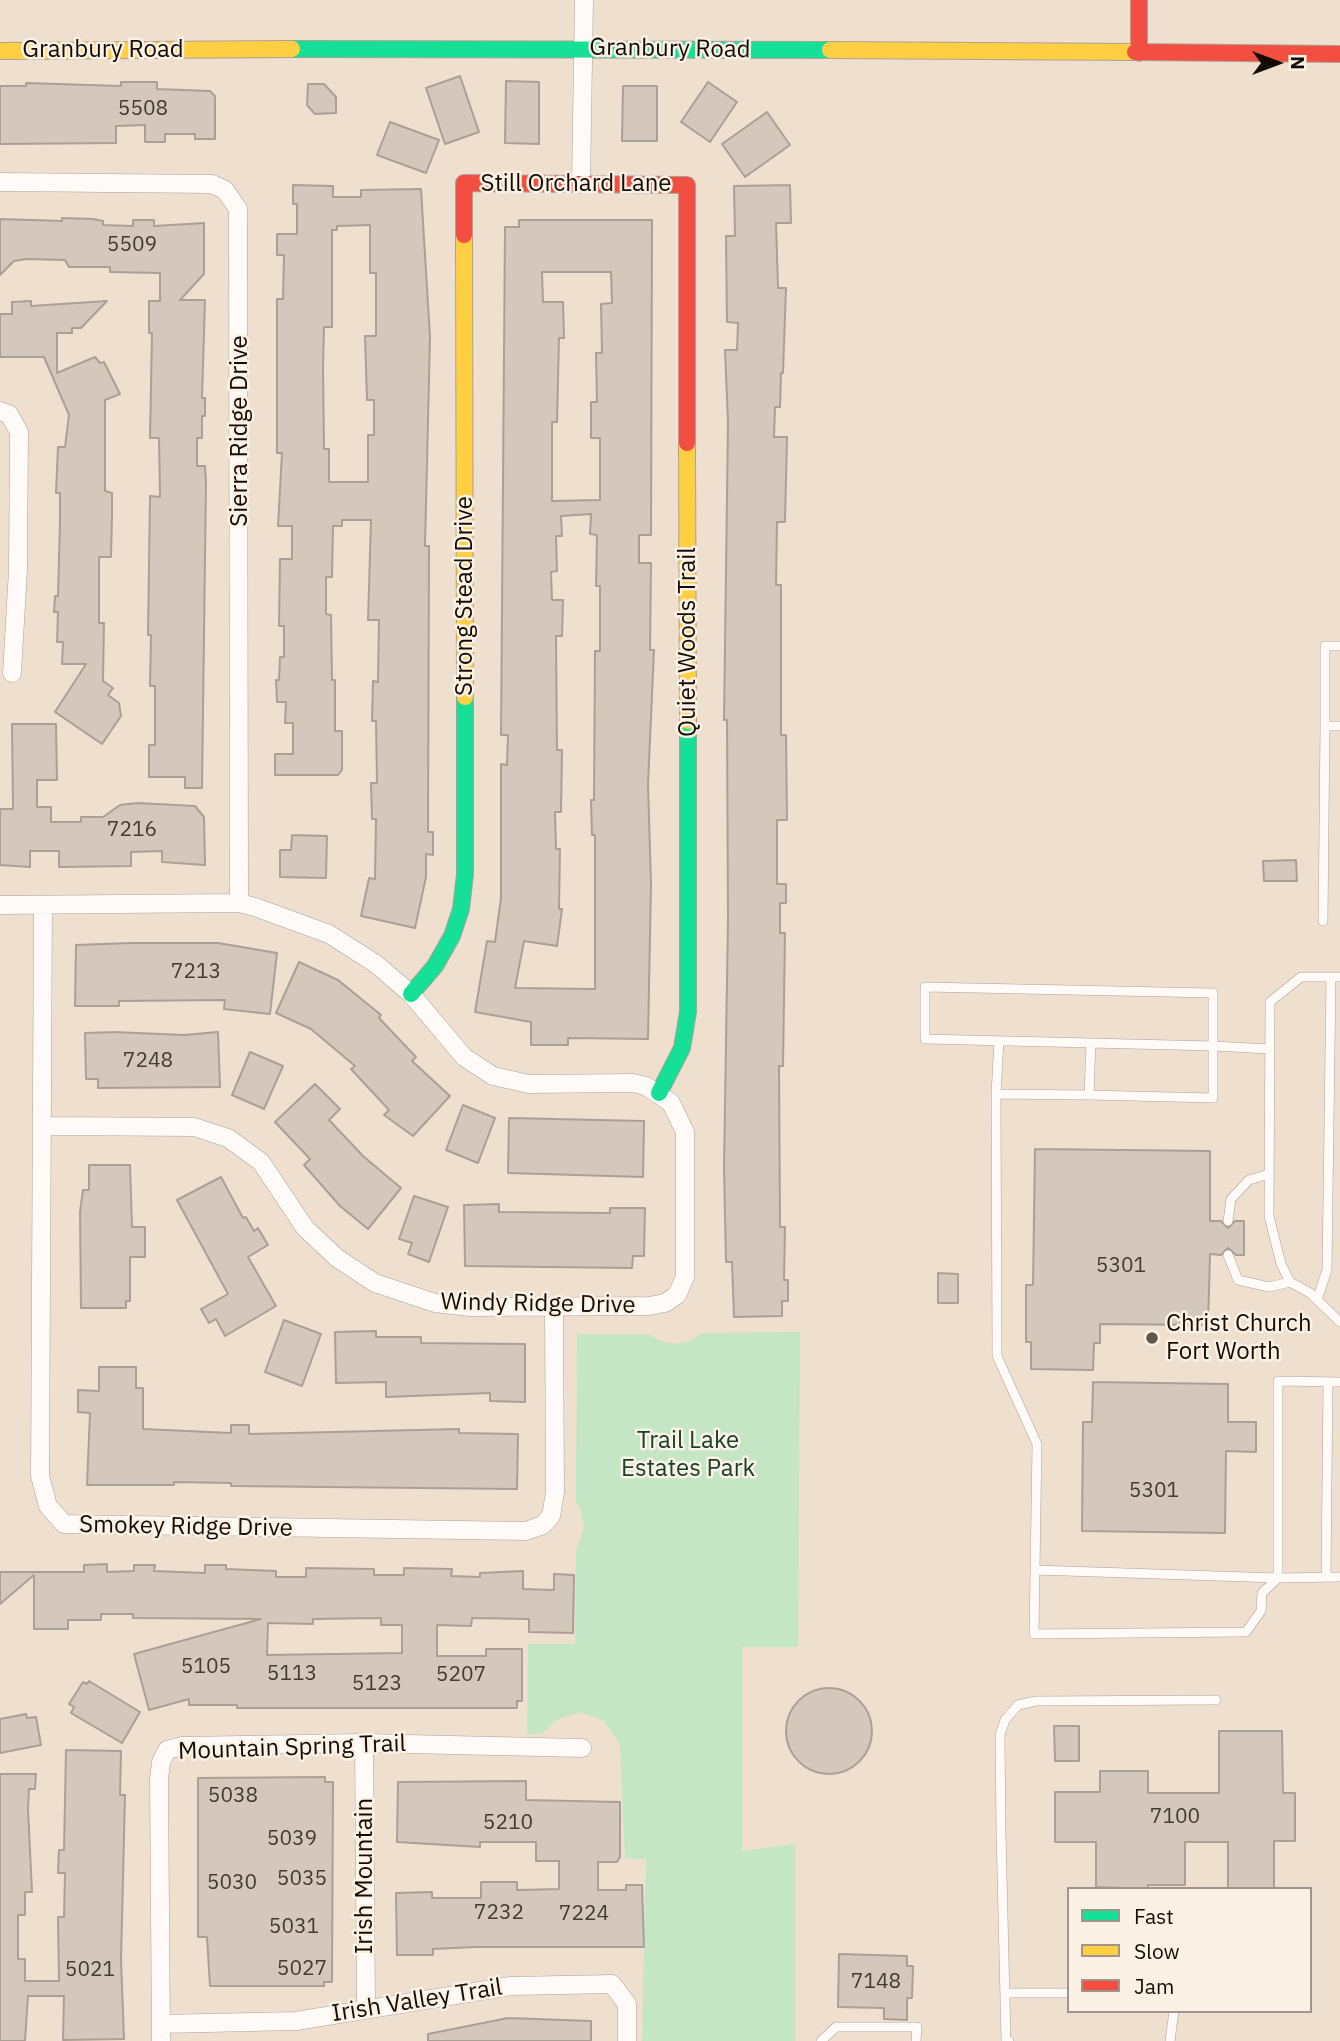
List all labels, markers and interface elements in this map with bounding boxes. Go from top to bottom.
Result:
north arrow [1242,28,1312,98]
street label: Granbury Road [589,33,751,65]
street label: Granbury Road [22,36,184,64]
text: N [1286,56,1310,70]
house number: 5508 [118,96,168,122]
street label: Still Orchard Lane [480,170,672,198]
house number: 5509 [107,232,157,258]
street label: Sierra Ridge Drive [226,335,254,527]
street label: Strong Stead Drive [451,496,479,696]
street label: Quiet Woods Trail [674,547,702,737]
house number: 7216 [107,817,157,843]
house number: 7213 [171,959,221,985]
house number: 7248 [123,1048,173,1074]
house number: 5301 [1096,1253,1146,1279]
street label: Windy Ridge Drive [440,1288,636,1320]
place label: Christ Church Fort Worth [1166,1310,1312,1366]
marker: Christ Church Fort Worth [1144,1330,1160,1346]
park label: Trail Lake Estates Park [621,1427,755,1483]
house number: 5301 [1129,1478,1179,1504]
street label: Smokey Ridge Drive [79,1511,293,1543]
house number: 5105 [181,1654,231,1680]
house number: 5113 [267,1661,317,1687]
house number: 5207 [436,1662,486,1688]
house number: 5123 [352,1671,402,1697]
street label: Mountain Spring Trail [178,1730,406,1766]
house number: 5038 [208,1783,258,1809]
street label: Irish Mountain [351,1798,379,1954]
house number: 7100 [1150,1804,1200,1830]
house number: 5210 [483,1810,533,1836]
house number: 5039 [267,1826,317,1852]
house number: 5035 [277,1866,327,1892]
house number: 5030 [207,1870,257,1896]
legend [1067,1887,1312,2013]
house number: 7232 [474,1900,524,1926]
house number: 7224 [559,1901,609,1927]
text: Fast [1134,1902,1174,1930]
house number: 5031 [269,1914,319,1940]
text: Slow [1134,1937,1180,1965]
house number: 5027 [277,1956,327,1982]
house number: 5021 [65,1957,115,1983]
house number: 7148 [851,1969,901,1995]
text: Jam [1134,1972,1174,2000]
street label: Irish Valley Trail [330,1973,504,2029]

